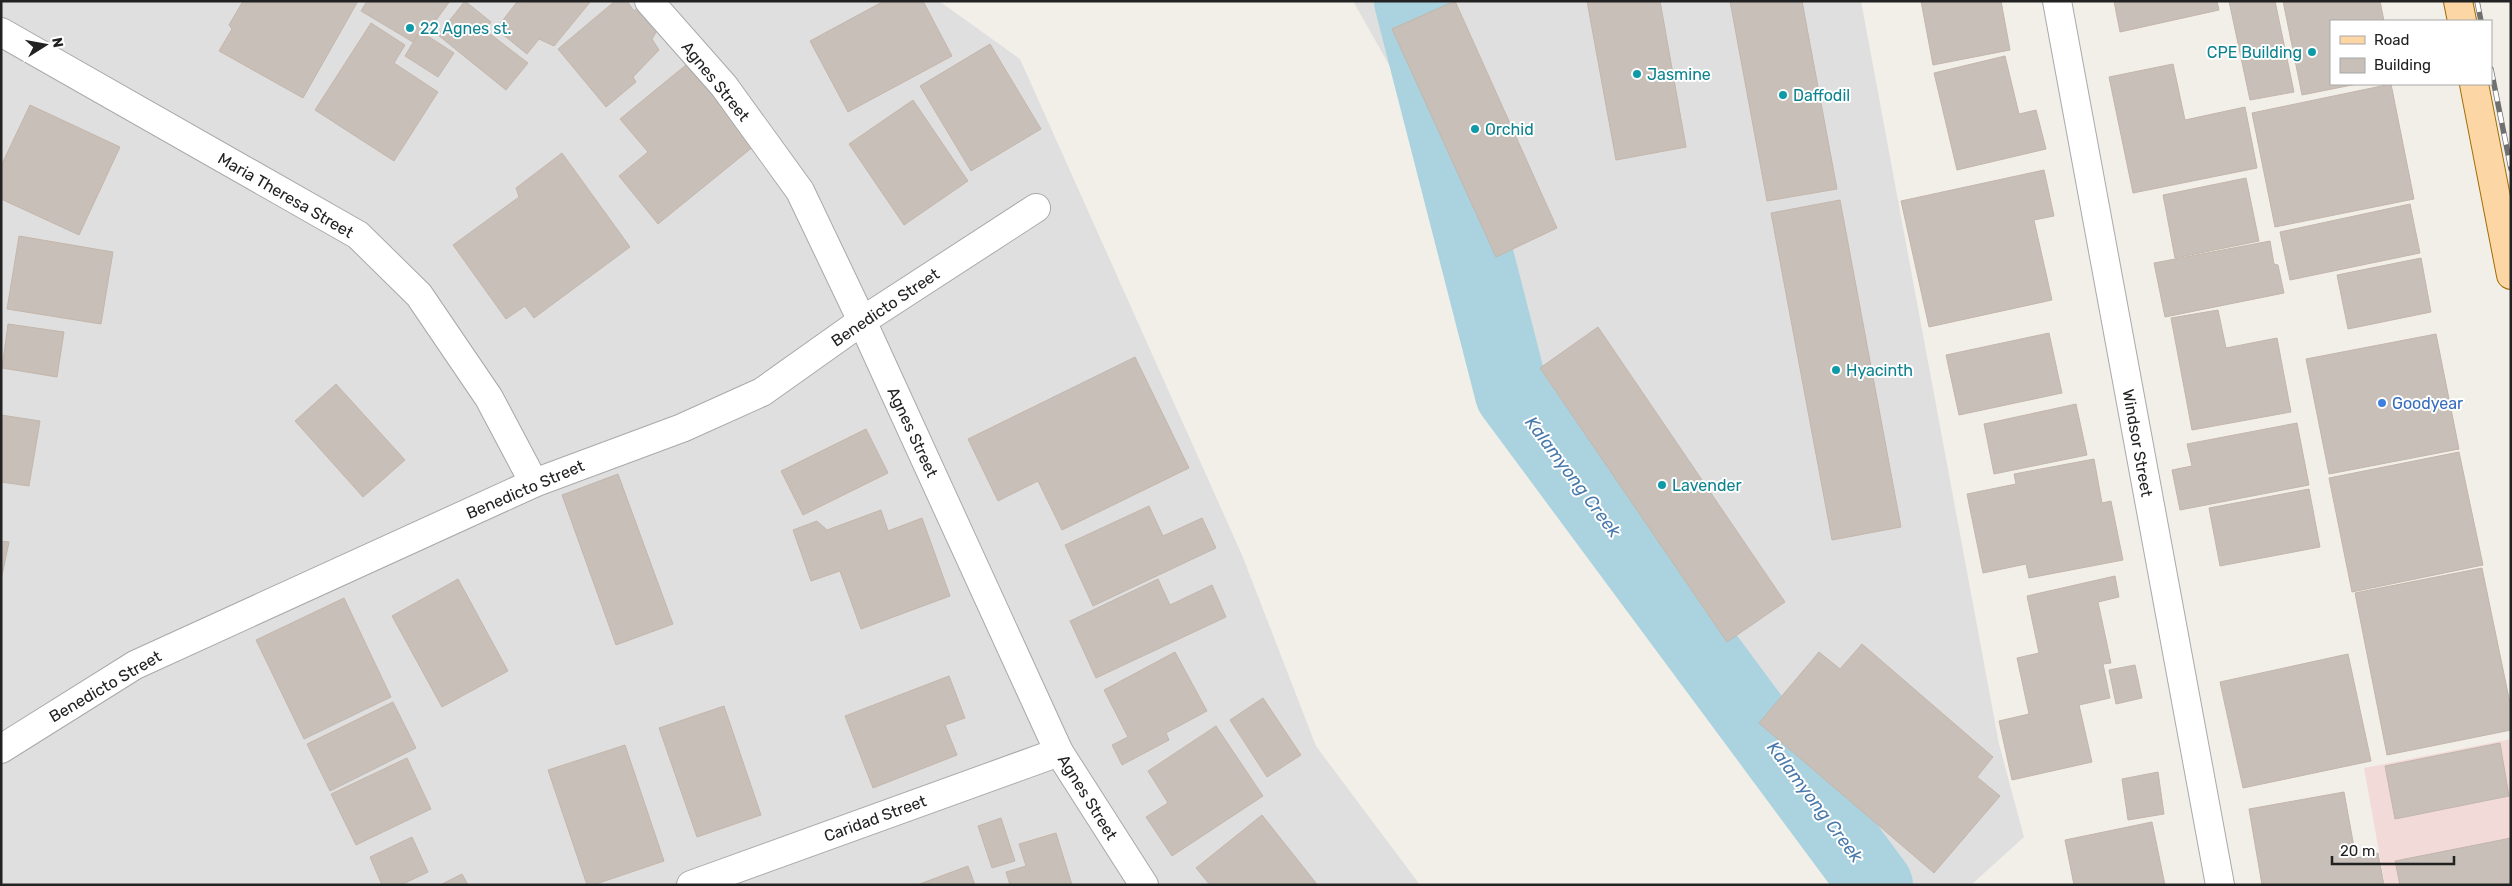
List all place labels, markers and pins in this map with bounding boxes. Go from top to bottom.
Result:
place label: 22 Agnes st. [420,19,512,38]
marker: 22 Agnes st. [404,22,416,34]
place label: CPE Building [2207,43,2302,62]
marker: CPE Building [2306,46,2318,58]
place label: Jasmine [1647,65,1711,84]
marker: Jasmine [1631,68,1643,80]
place label: Daffodil [1793,86,1850,105]
marker: Daffodil [1777,89,1789,101]
place label: Orchid [1485,120,1534,139]
marker: Orchid [1469,123,1481,135]
place label: Hyacinth [1846,361,1913,380]
marker: Hyacinth [1830,364,1842,376]
place label: Goodyear [2392,394,2463,413]
marker: Goodyear [2376,397,2388,409]
place label: Lavender [1672,476,1741,495]
marker: Lavender [1656,479,1668,491]

